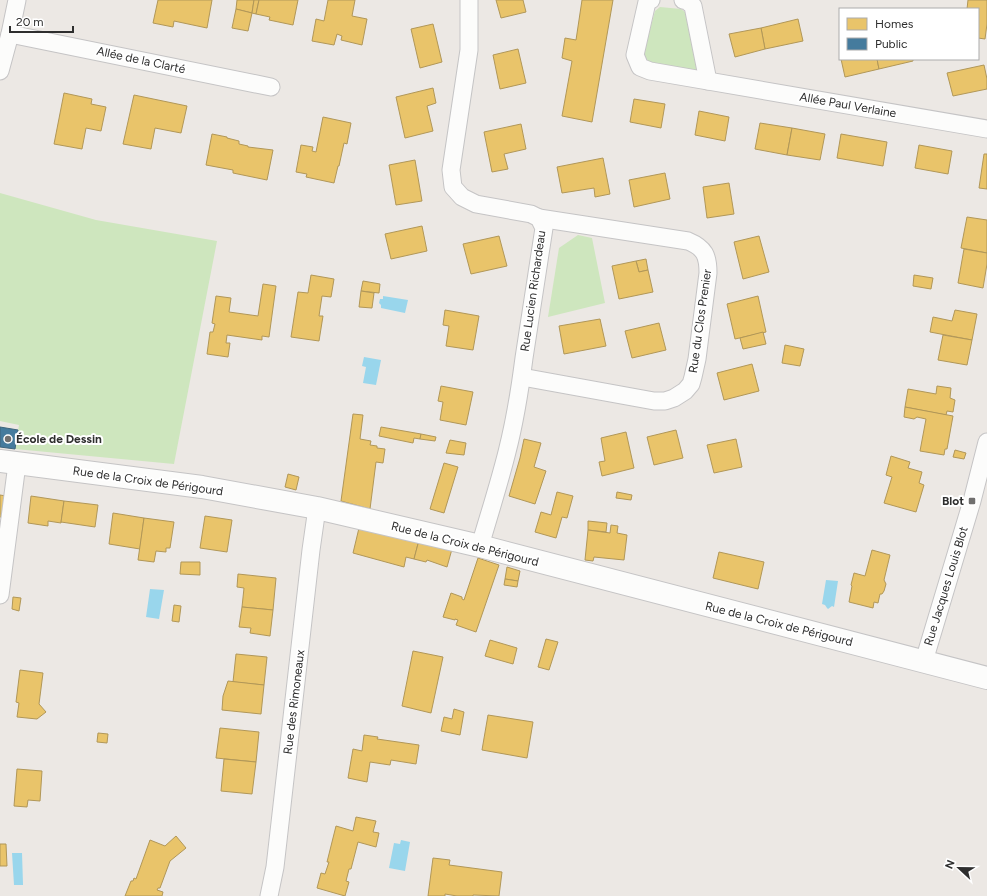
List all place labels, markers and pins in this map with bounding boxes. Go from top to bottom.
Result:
place label: École de Dessin [16,432,102,446]
marker: École de Dessin [3,434,13,444]
place label: Blot [942,494,964,508]
marker: Blot [967,496,977,506]

